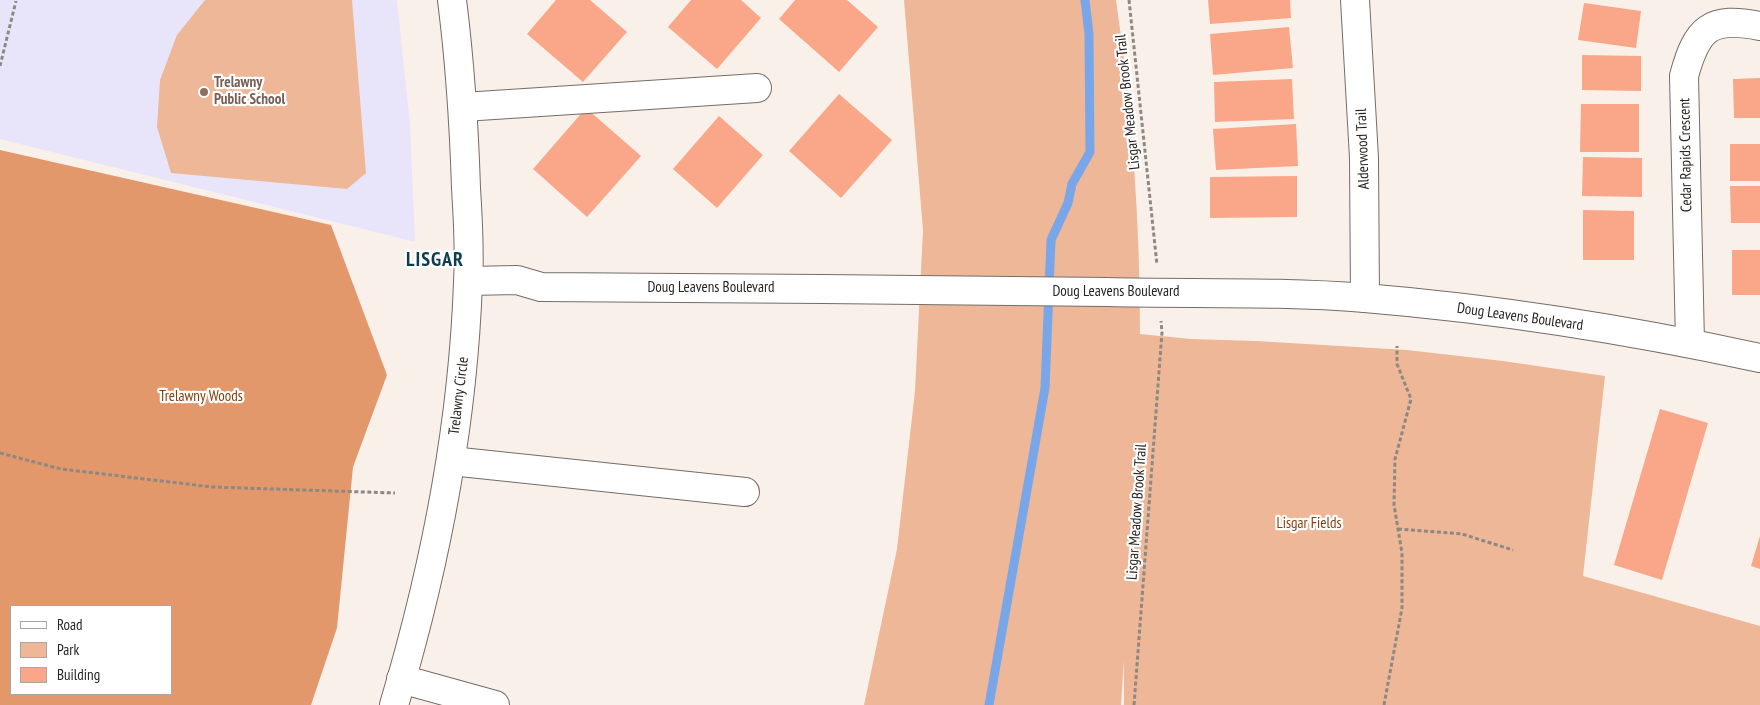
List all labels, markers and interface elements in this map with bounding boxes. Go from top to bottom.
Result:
street label: Lisgar Meadow Brook Trail [1112,33,1144,171]
place label: Trelawny Public School [214,74,285,109]
marker: Trelawny Public School [198,86,210,98]
street label: Cedar Rapids Crescent [1676,98,1696,212]
street label: Alderwood Trail [1353,108,1373,190]
district label: LISGAR [405,248,465,272]
street label: Doug Leavens Boulevard [647,279,775,297]
street label: Doug Leavens Boulevard [1052,283,1180,301]
street label: Doug Leavens Boulevard [1456,299,1584,335]
street label: Trelawny Circle [445,356,473,436]
park label: Trelawny Woods [159,388,243,406]
street label: Lisgar Meadow Brook Trail [1123,443,1151,581]
park label: Lisgar Fields [1276,515,1342,533]
legend [10,605,172,695]
text: Road [57,615,83,634]
text: Park [57,640,79,659]
text: Building [57,665,100,684]

